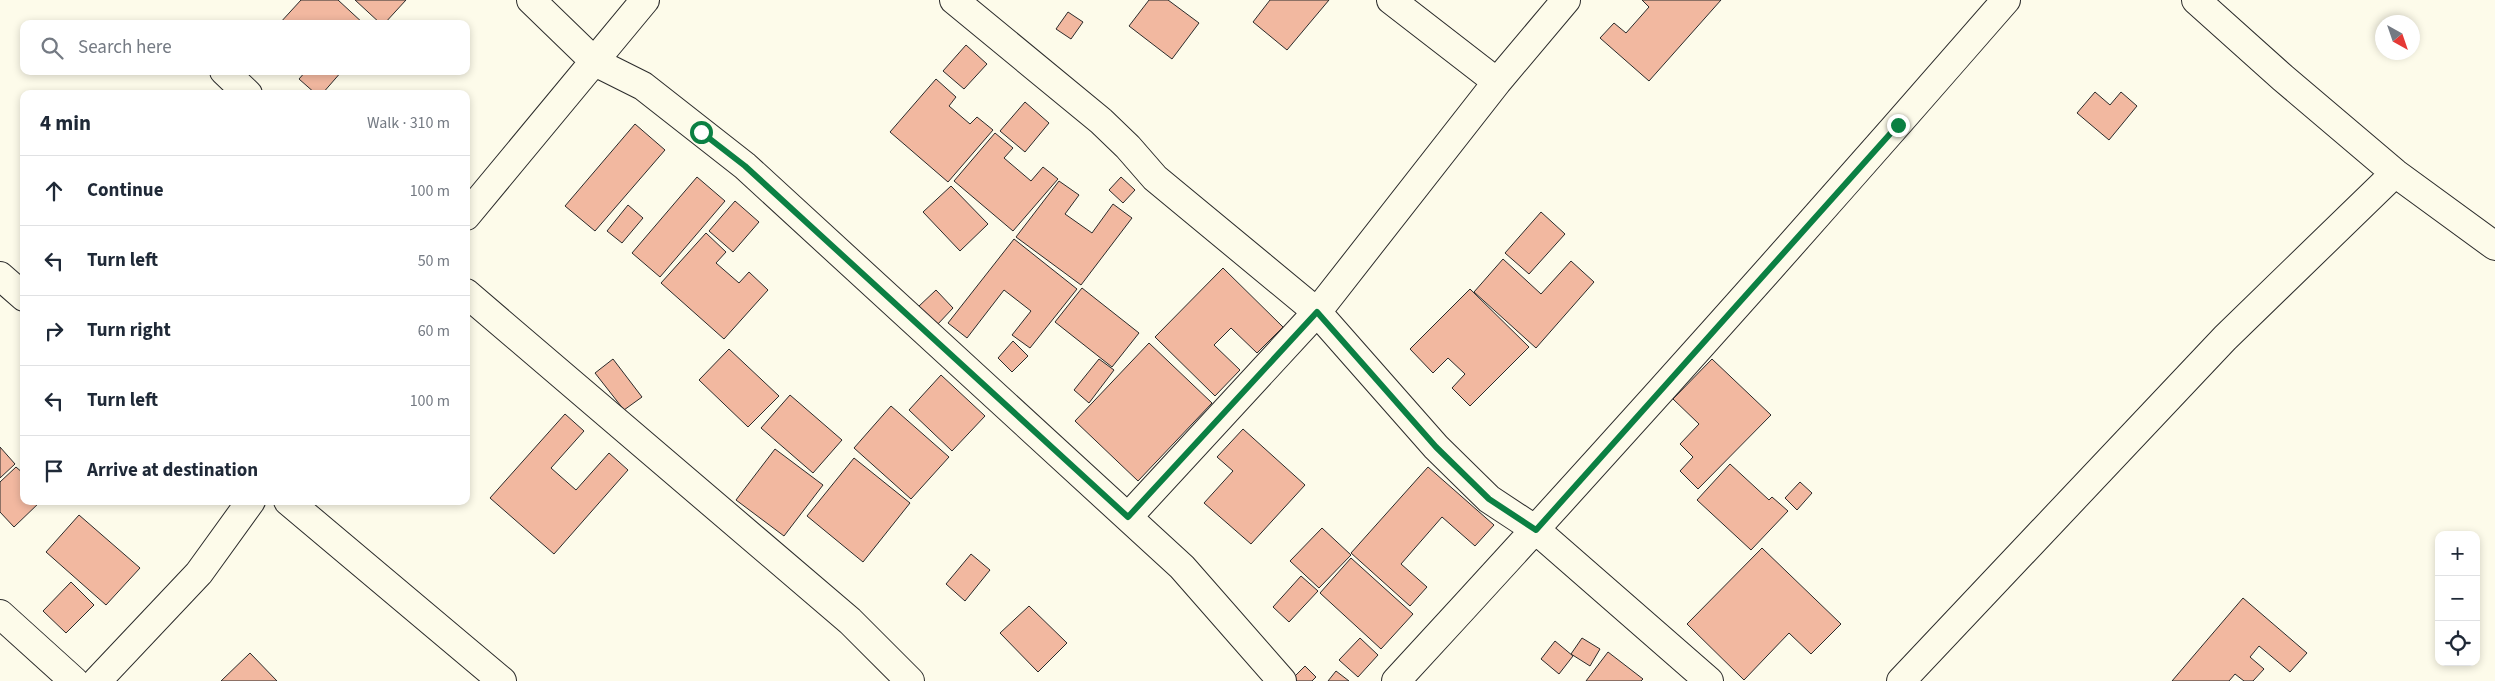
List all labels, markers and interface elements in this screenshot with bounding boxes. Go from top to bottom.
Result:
north arrow [2375,15,2420,60]
search box [20,20,470,75]
icon: search [38,34,66,62]
text: Search here [78,34,172,61]
text: 4 min [40,108,91,138]
text: Walk · 310 m [367,112,450,134]
route end [1887,114,1910,137]
route start [690,121,713,144]
icon: ahead [40,177,68,205]
text: Continue [87,177,164,204]
text: 100 m [410,180,450,202]
icon: left [40,247,68,275]
text: Turn left [87,247,158,274]
text: 50 m [418,250,450,272]
icon: right [40,317,68,345]
text: Turn right [87,317,171,344]
text: 60 m [418,320,450,342]
icon: left [40,387,68,415]
text: Turn left [87,387,158,414]
text: 100 m [410,390,450,412]
icon: arrive [40,457,68,485]
text: Arrive at destination [87,457,258,484]
map controls [2435,531,2480,666]
button: + [2435,531,2480,576]
button: − [2435,576,2480,621]
button: locate [2435,621,2480,666]

